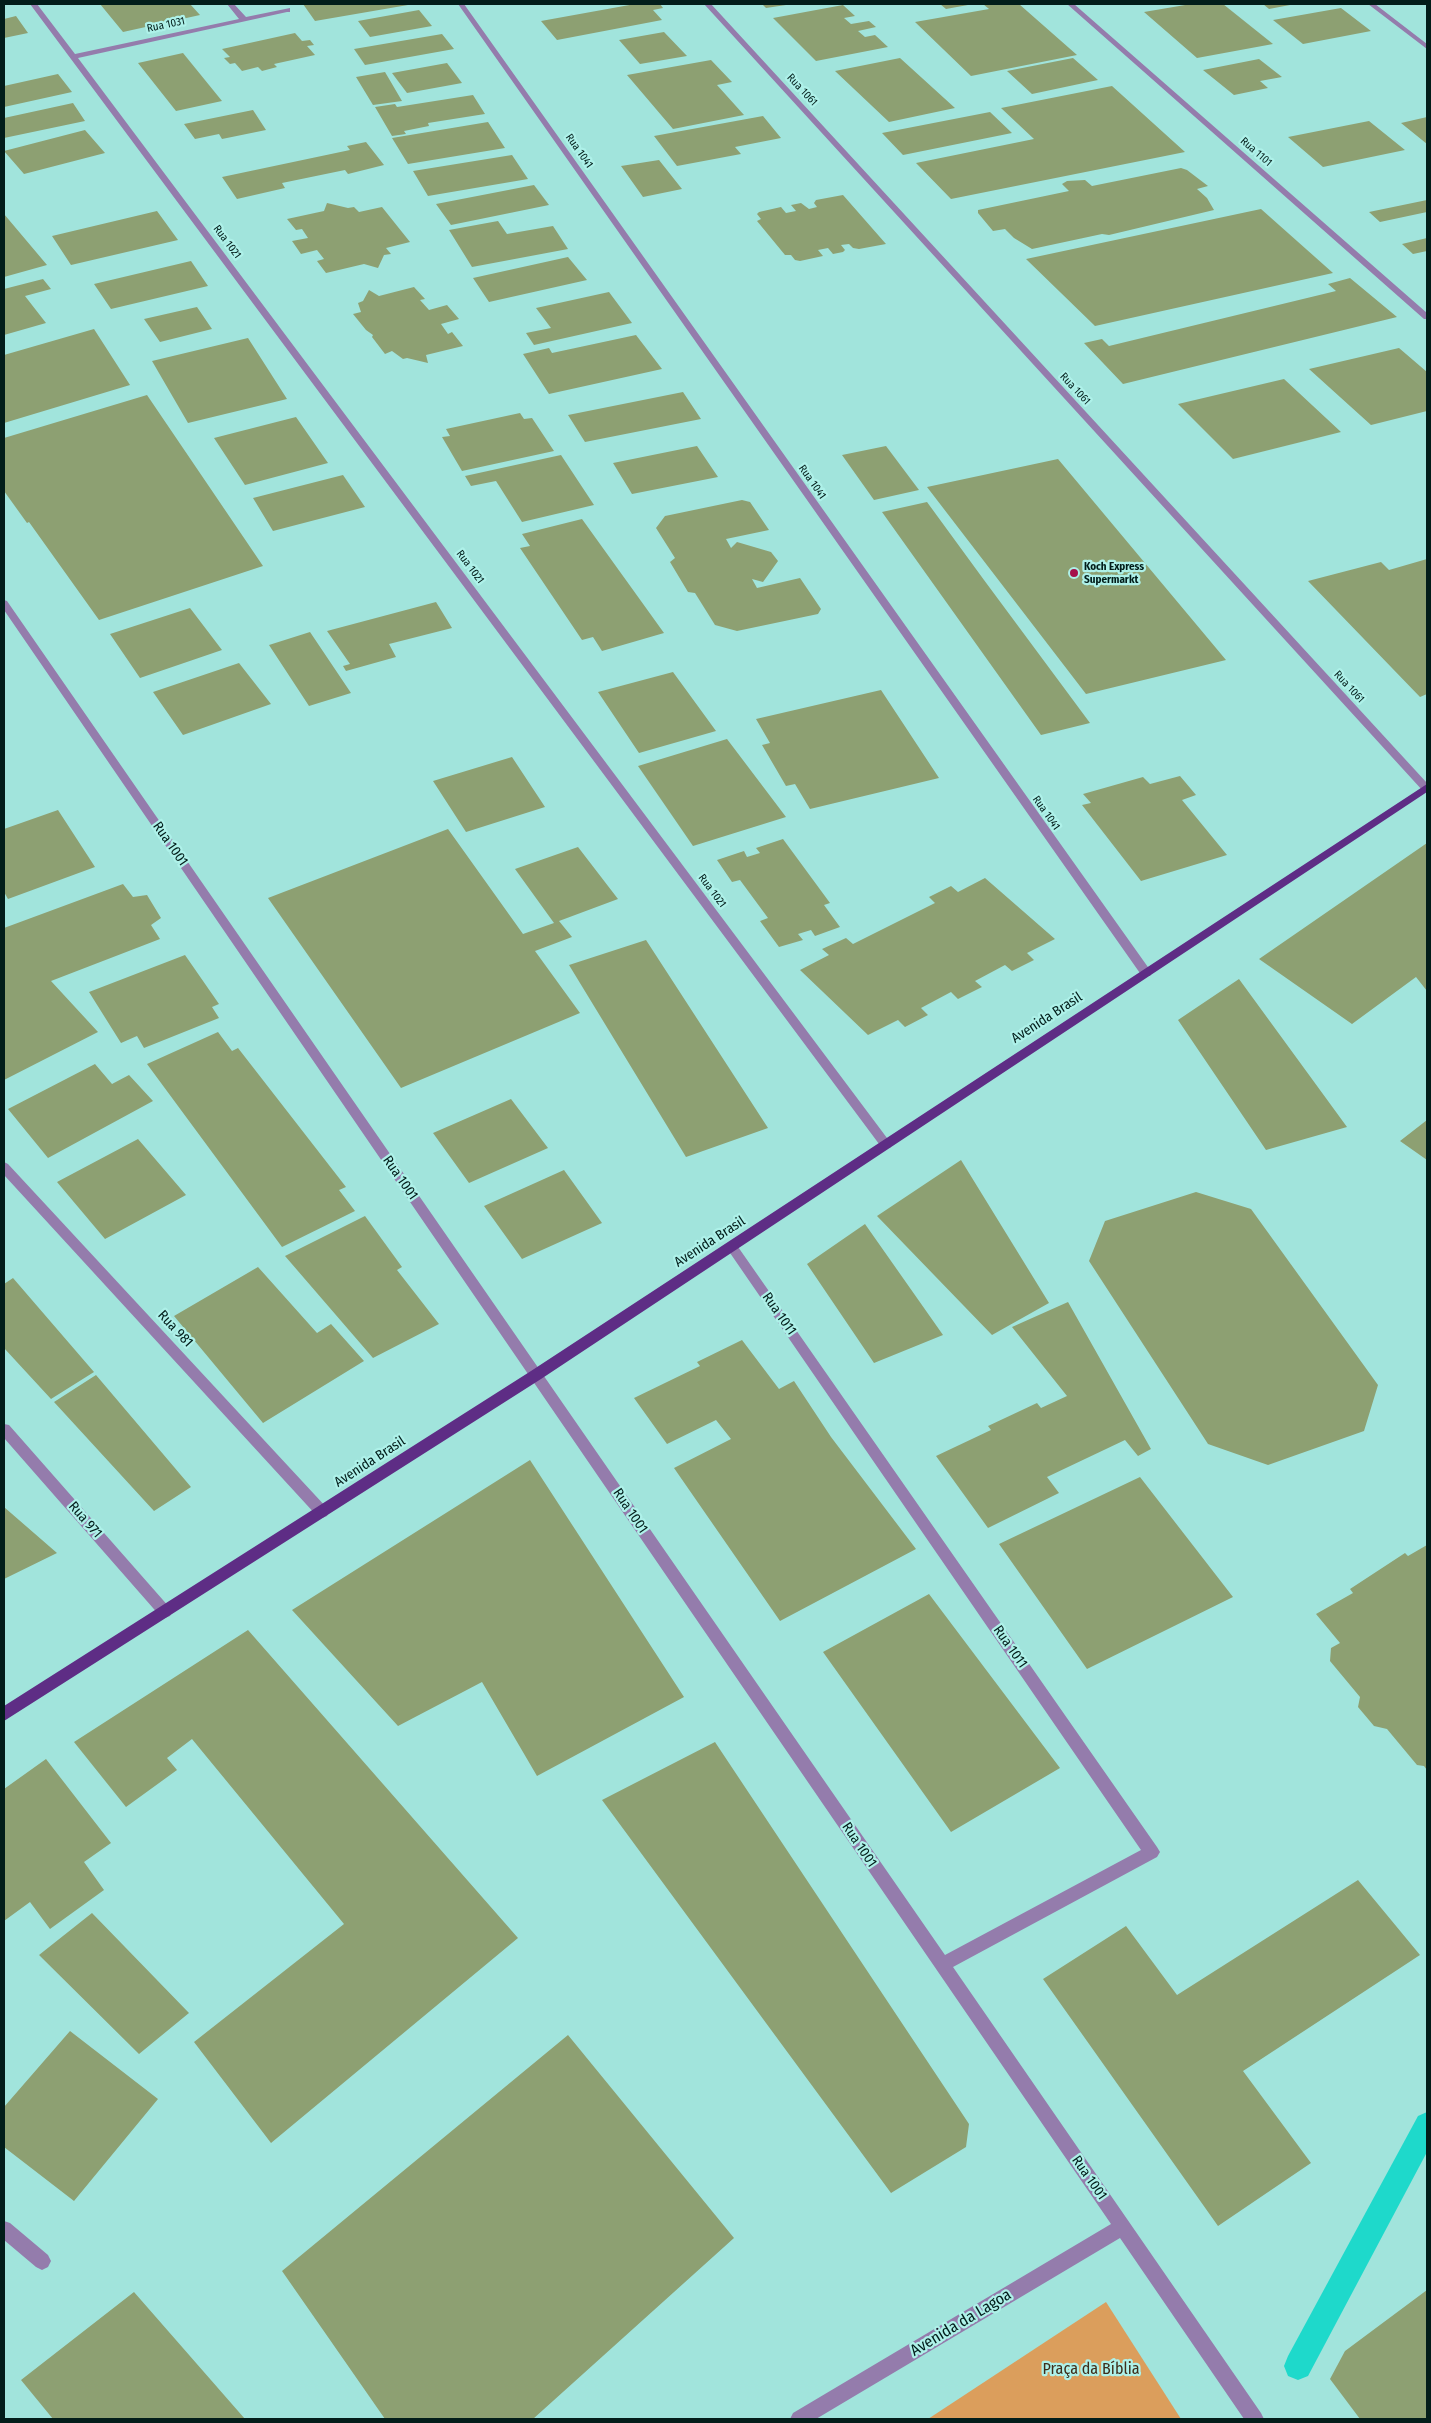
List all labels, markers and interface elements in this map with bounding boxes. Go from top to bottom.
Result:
street label: Rua 1031 [146,15,186,35]
street label: Rua 1061 [784,71,820,109]
street label: Rua 1041 [562,131,596,171]
street label: Rua 1101 [1237,135,1275,169]
street label: Rua 1021 [210,223,244,261]
street label: Rua 1061 [1057,370,1093,408]
street label: Rua 1041 [795,462,829,502]
street label: Rua 1021 [453,548,487,586]
place label: Koch Express Supermarkt [1084,560,1144,586]
marker: Koch Express Supermarkt [1068,567,1080,579]
street label: Rua 1061 [1331,668,1367,706]
street label: Rua 1041 [1029,793,1063,833]
street label: Rua 1001 [149,819,191,869]
street label: Rua 1021 [695,872,729,910]
street label: Avenida Brasil [1008,989,1086,1047]
street label: Rua 1001 [379,1153,421,1203]
street label: Avenida Brasil [671,1213,749,1271]
street label: Rua 1011 [758,1289,800,1339]
street label: Rua 981 [154,1307,196,1351]
street label: Avenida Brasil [331,1433,409,1491]
street label: Rua 1001 [609,1485,651,1537]
street label: Rua 971 [65,1498,105,1542]
street label: Rua 1011 [989,1622,1031,1672]
street label: Rua 1001 [838,1819,880,1871]
street label: Rua 1001 [1068,2153,1110,2203]
street label: Avenida da Lagoa [907,2285,1015,2361]
park label: Praça da Bíblia [1042,2360,1140,2380]

